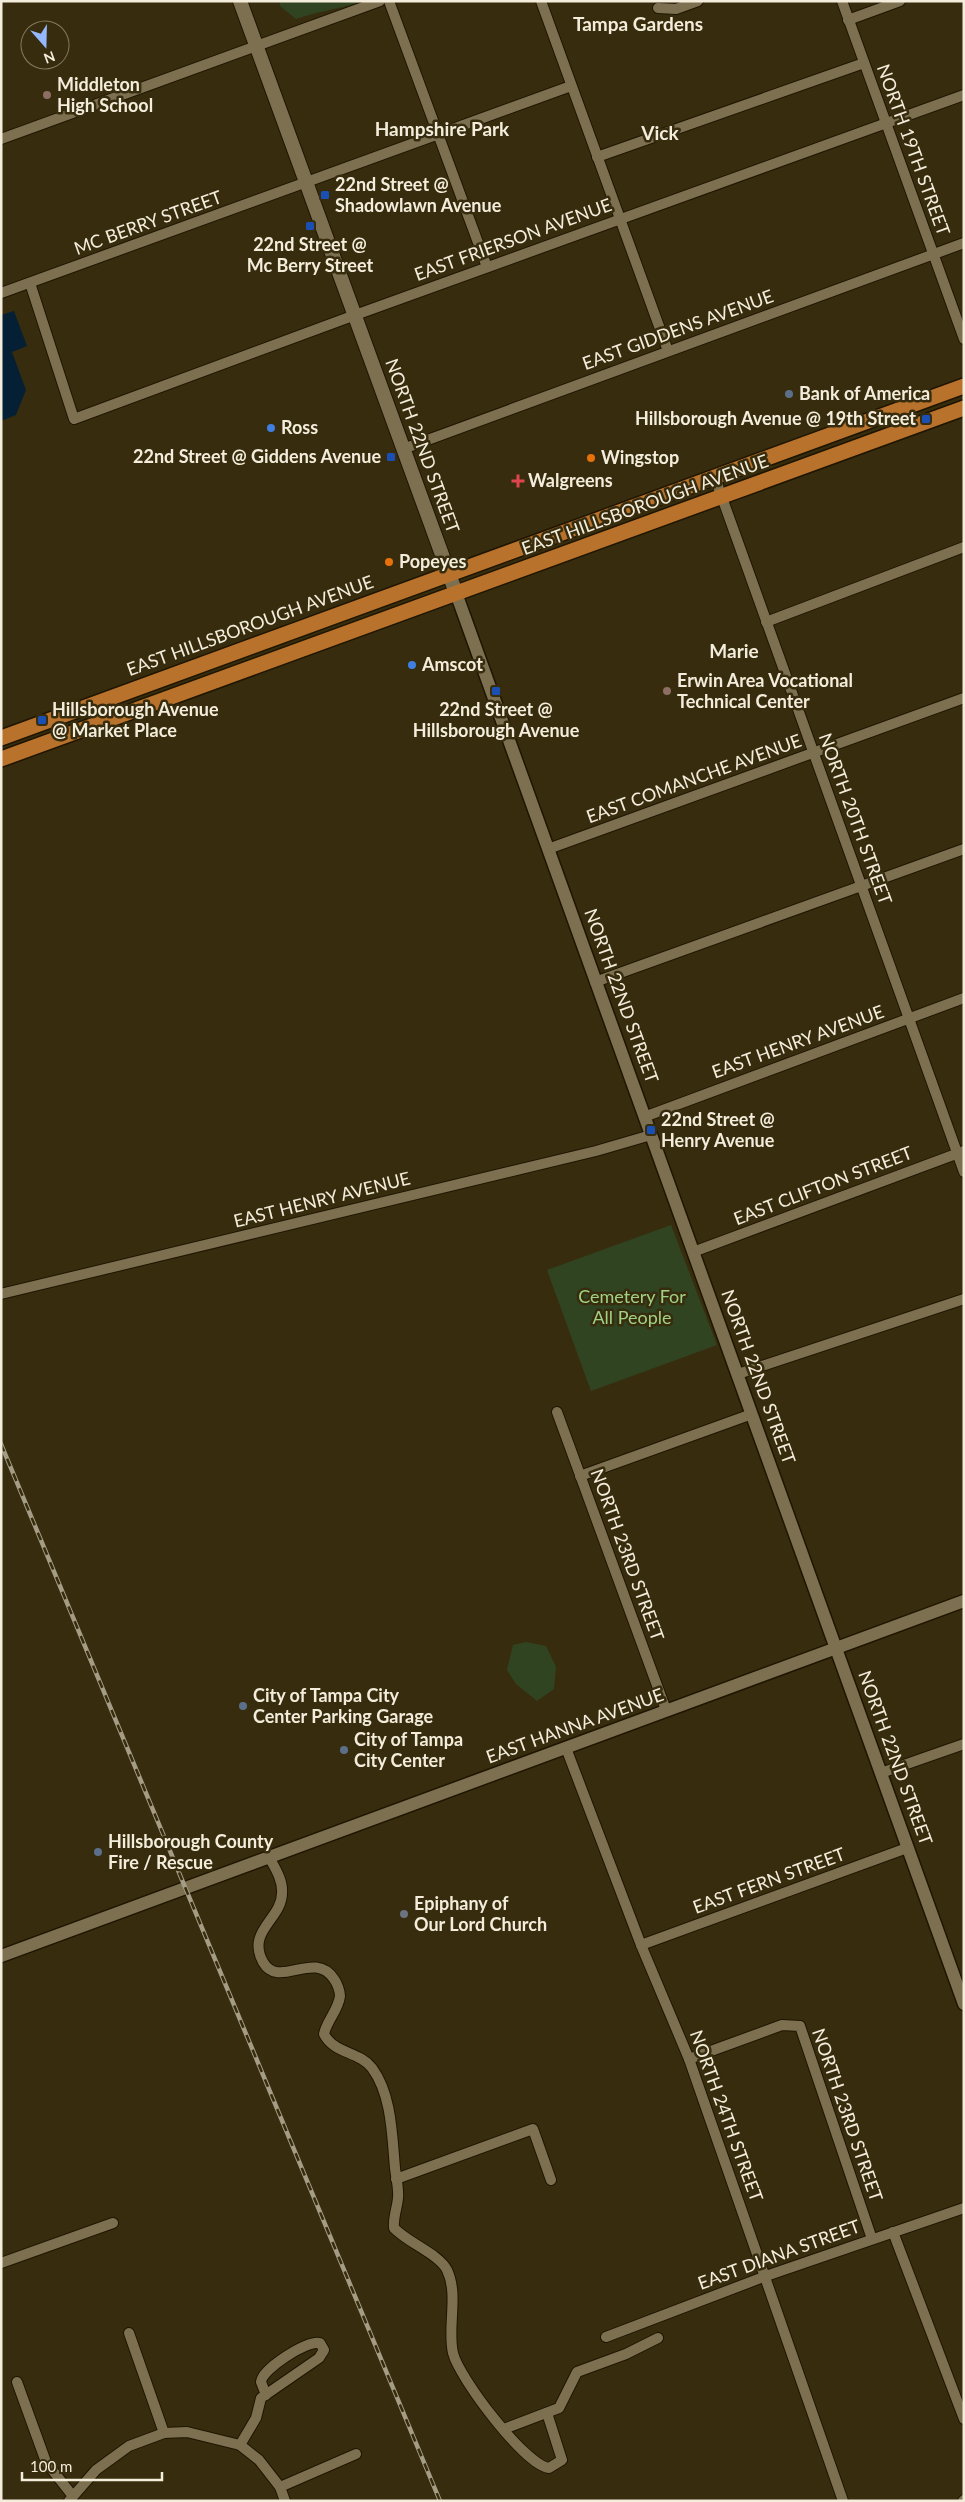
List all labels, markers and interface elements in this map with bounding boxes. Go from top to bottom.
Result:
district label: Tampa Gardens [573,12,703,35]
north arrow [20,20,70,70]
text: N [42,48,58,68]
street label: NORTH 19TH STREET [873,61,955,239]
place label: Middleton High School [57,73,153,116]
marker: Middleton High School [41,89,53,101]
district label: Hampshire Park [375,117,510,140]
district label: Vick [640,121,680,144]
place label: 22nd Street @ Shadowlawn Avenue [335,173,502,216]
street label: MC BERRY STREET [71,185,225,259]
marker: 22nd Street @ Shadowlawn Avenue [319,189,331,201]
street label: EAST FRIERSON AVENUE [411,193,614,285]
marker: 22nd Street @ Mc Berry Street [304,220,316,232]
place label: 22nd Street @ Mc Berry Street [247,233,374,276]
street label: EAST GIDDENS AVENUE [579,284,776,374]
street label: NORTH 22ND STREET [381,355,465,536]
place label: Bank of America [799,382,930,404]
marker: Bank of America [783,388,795,400]
place label: Hillsborough Avenue @ 19th Street [635,407,916,429]
marker: Hillsborough Avenue @ 19th Street [920,413,932,425]
place label: Ross [281,416,318,438]
marker: Ross [265,422,277,434]
place label: 22nd Street @ Giddens Avenue [133,445,381,467]
place label: Wingstop [601,446,679,468]
street label: EAST HILLSBOROUGH AVENUE [518,449,771,559]
marker: 22nd Street @ Giddens Avenue [385,451,397,463]
marker: Wingstop [585,452,597,464]
place label: Walgreens [528,469,613,491]
marker: Walgreens [512,475,524,487]
place label: Popeyes [399,550,466,572]
marker: Popeyes [383,556,395,568]
street label: EAST HILLSBOROUGH AVENUE [123,570,376,680]
district label: Marie [709,639,759,662]
place label: Amscot [421,653,483,675]
marker: Amscot [406,659,418,671]
place label: Erwin Area Vocational Technical Center [677,669,853,712]
marker: 22nd Street @ Hillsborough Avenue [490,685,502,697]
marker: Erwin Area Vocational Technical Center [661,685,673,697]
place label: Hillsborough Avenue @ Market Place [52,698,219,741]
place label: 22nd Street @ Hillsborough Avenue [413,698,580,741]
marker: Hillsborough Avenue @ Market Place [36,714,48,726]
street label: EAST COMANCHE AVENUE [583,729,804,827]
street label: NORTH 20TH STREET [815,730,897,908]
street label: NORTH 22ND STREET [580,905,664,1086]
street label: EAST HENRY AVENUE [709,1000,887,1082]
place label: 22nd Street @ Henry Avenue [661,1108,775,1151]
marker: 22nd Street @ Henry Avenue [645,1124,657,1136]
street label: EAST CLIFTON STREET [730,1141,915,1229]
street label: EAST HENRY AVENUE [231,1166,412,1232]
park label: Cemetery For All People [578,1285,686,1328]
street label: NORTH 22ND STREET [717,1286,801,1467]
street label: NORTH 23RD STREET [587,1466,669,1644]
street label: NORTH 22ND STREET [854,1667,938,1848]
street label: EAST HANNA AVENUE [483,1683,666,1767]
place label: City of Tampa City Center Parking Garage [253,1684,433,1727]
marker: City of Tampa City Center Parking Garage [237,1700,249,1712]
place label: City of Tampa City Center [354,1728,463,1771]
marker: City of Tampa City Center [338,1744,350,1756]
place label: Hillsborough County Fire / Rescue [108,1830,274,1873]
street label: EAST FERN STREET [690,1842,848,1918]
marker: Hillsborough County Fire / Rescue [92,1846,104,1858]
place label: Epiphany of Our Lord Church [414,1892,547,1935]
marker: Epiphany of Our Lord Church [398,1908,410,1920]
street label: NORTH 23RD STREET [808,2025,888,2204]
street label: NORTH 24TH STREET [686,2027,768,2205]
street label: EAST DIANA STREET [695,2214,863,2294]
scale bar [22,2450,162,2482]
text: 100 m [30,2457,72,2475]

